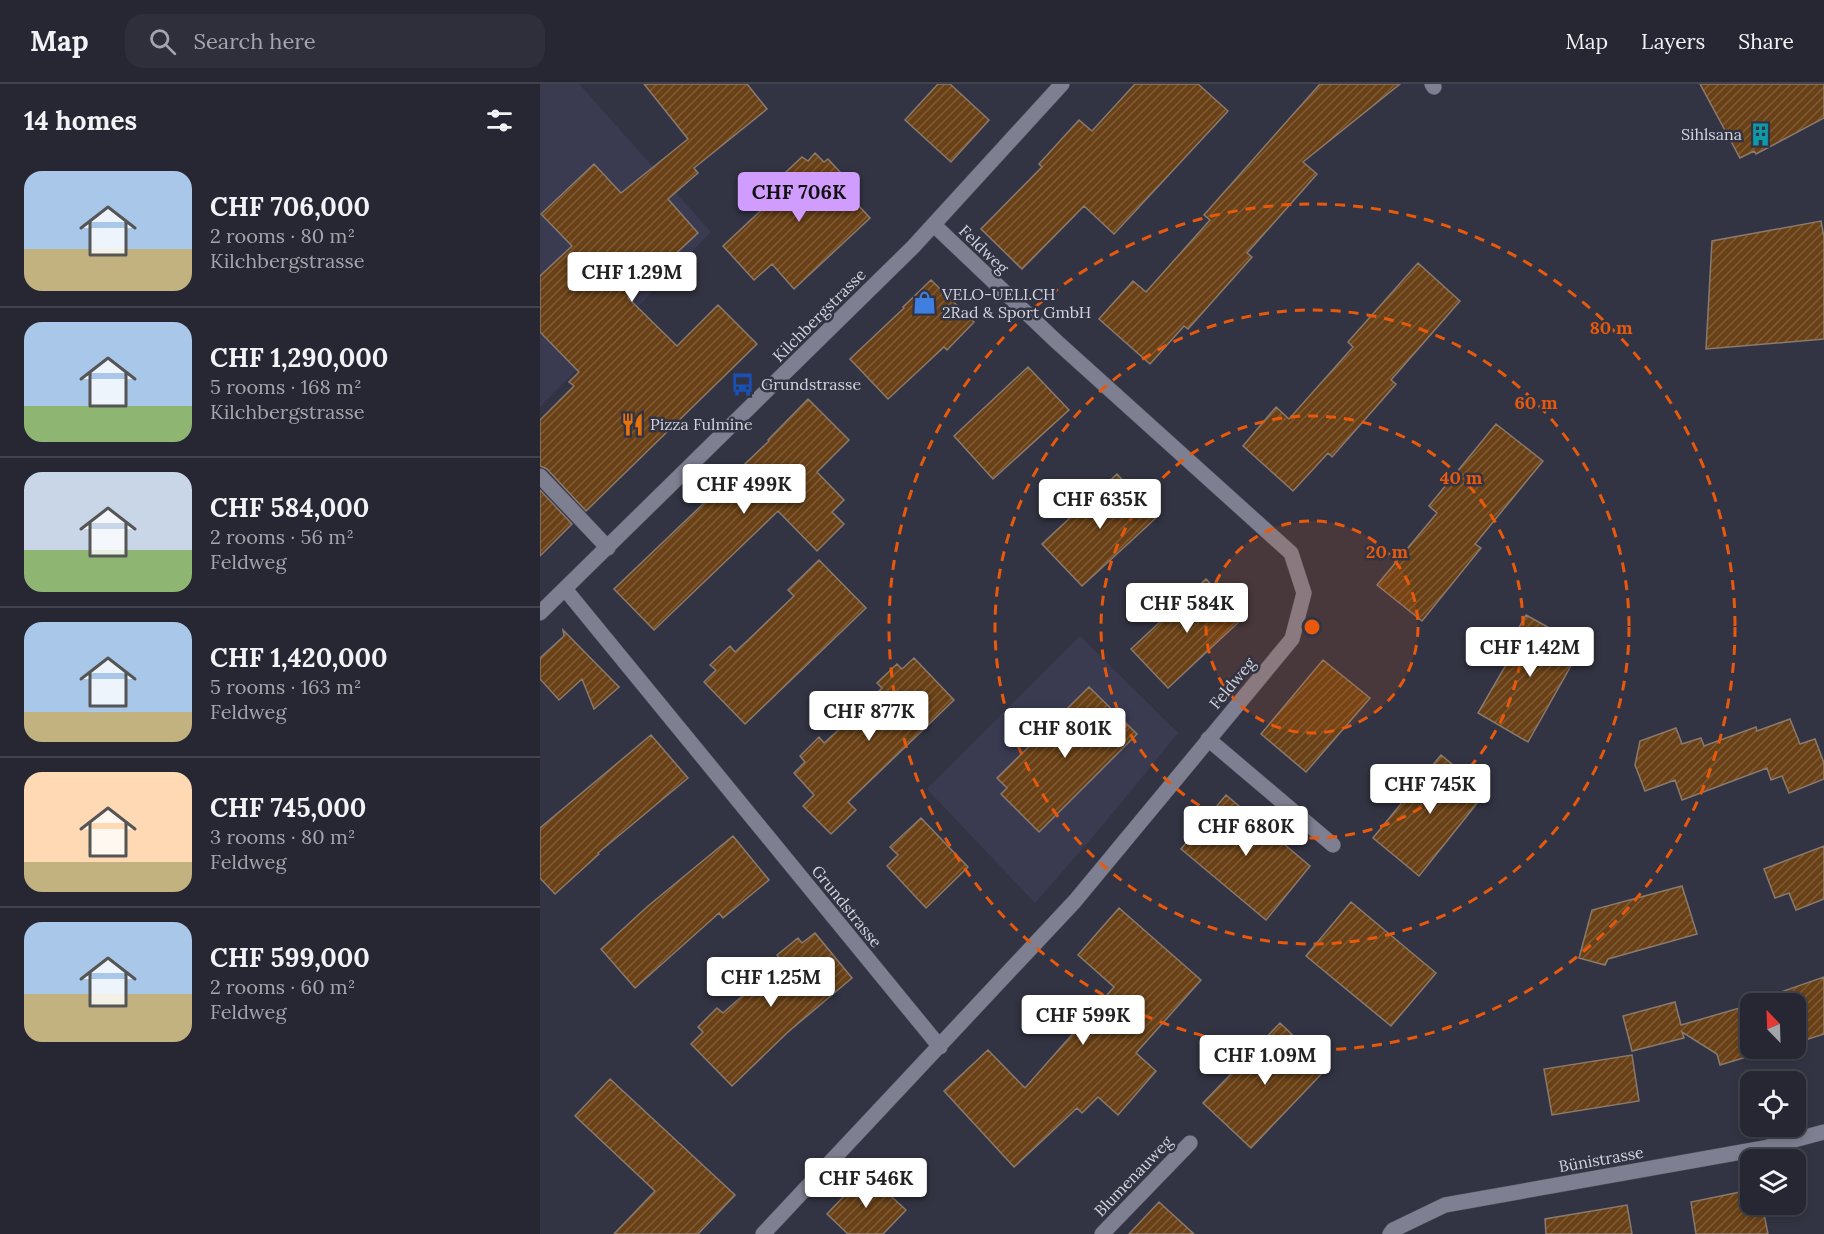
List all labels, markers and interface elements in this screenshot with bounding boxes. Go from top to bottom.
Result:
search box [125,14,545,68]
text: Map [30,23,89,59]
icon: search [146,25,179,58]
text: Search here [194,27,316,55]
text: Map [1565,28,1608,55]
text: Layers [1641,28,1705,55]
text: Share [1738,28,1794,55]
text: 14 homes [24,104,137,137]
icon: filters [483,104,516,137]
building icon: Sihlsana [1747,121,1773,147]
place label: Sihlsana [1681,124,1742,144]
pin: CHF 706K [737,172,861,223]
text: CHF 706K [752,179,846,204]
text: CHF 706,000 [210,190,370,223]
icon: home [72,195,144,267]
street label: Feldweg [955,221,1014,278]
text: 2 rooms · 80 m² [210,223,355,248]
text: Kilchbergstrasse [210,248,365,273]
pin: CHF 1.29M [563,252,701,303]
text: CHF 1.29M [582,259,682,284]
street label: Kilchbergstrasse [768,264,870,366]
place label: VELO-UELI.CH 2Rad & Sport GmbH [941,284,1091,322]
shop icon: VELO-UELI.CH 2Rad & Sport GmbH [911,290,937,316]
text: 80 m [1589,316,1633,339]
text: CHF 1,290,000 [210,341,388,374]
icon: home [72,346,144,418]
bus stop icon: Grundstrasse [730,371,756,397]
text: 5 rooms · 168 m² [210,374,362,399]
place label: Grundstrasse [761,374,861,394]
text: 60 m [1514,391,1558,414]
text: Kilchbergstrasse [210,399,365,424]
restaurant icon: Pizza Fulmine [619,411,645,437]
place label: Pizza Fulmine [650,414,753,434]
pin: CHF 499K [682,464,806,515]
text: 40 m [1440,466,1483,489]
text: CHF 499K [697,471,791,496]
pin: CHF 635K [1038,479,1162,530]
text: CHF 635K [1053,486,1147,511]
text: CHF 584,000 [210,491,369,524]
icon: home [72,496,144,568]
text: 2 rooms · 56 m² [210,524,354,549]
text: 20 m [1366,540,1409,563]
text: Feldweg [210,549,286,574]
pin: CHF 584K [1125,583,1249,634]
text: CHF 584K [1140,590,1234,615]
centre of rings [1302,617,1322,637]
pin: CHF 1.42M [1461,627,1599,678]
text: CHF 1.42M [1480,634,1580,659]
text: CHF 1,420,000 [210,641,388,674]
icon: home [72,646,144,718]
street label: Feldweg [1205,652,1260,713]
text: 5 rooms · 163 m² [210,674,362,699]
pin: CHF 877K [807,691,931,742]
text: CHF 877K [823,698,915,723]
text: Feldweg [210,699,286,724]
pin: CHF 801K [1003,708,1127,759]
text: CHF 801K [1018,715,1112,740]
pin: CHF 745K [1368,764,1492,815]
text: CHF 745K [1384,771,1476,796]
text: CHF 745,000 [210,791,366,824]
icon: home [72,796,144,868]
pin: CHF 680K [1184,806,1308,857]
text: CHF 680K [1198,813,1294,838]
text: 3 rooms · 80 m² [210,824,355,849]
text: Feldweg [210,849,286,874]
street label: Grundstrasse [808,861,886,951]
text: CHF 599,000 [210,941,370,974]
icon: home [72,946,144,1018]
pin: CHF 1.25M [702,957,840,1008]
text: CHF 1.25M [721,964,821,989]
text: 2 rooms · 60 m² [210,974,355,999]
north arrow [1740,993,1806,1059]
map controls [1740,993,1806,1215]
pin: CHF 599K [1021,995,1145,1046]
text: Feldweg [210,999,286,1024]
text: CHF 599K [1036,1002,1130,1027]
pin: CHF 1.09M [1196,1035,1334,1086]
text: CHF 1.09M [1214,1042,1316,1067]
button: locate [1740,1071,1806,1137]
street label: Blumenauweg [1090,1131,1177,1220]
street label: Bünistrasse [1557,1142,1645,1176]
button: layers [1740,1149,1806,1215]
pin: CHF 546K [804,1158,928,1209]
text: CHF 546K [819,1165,913,1190]

